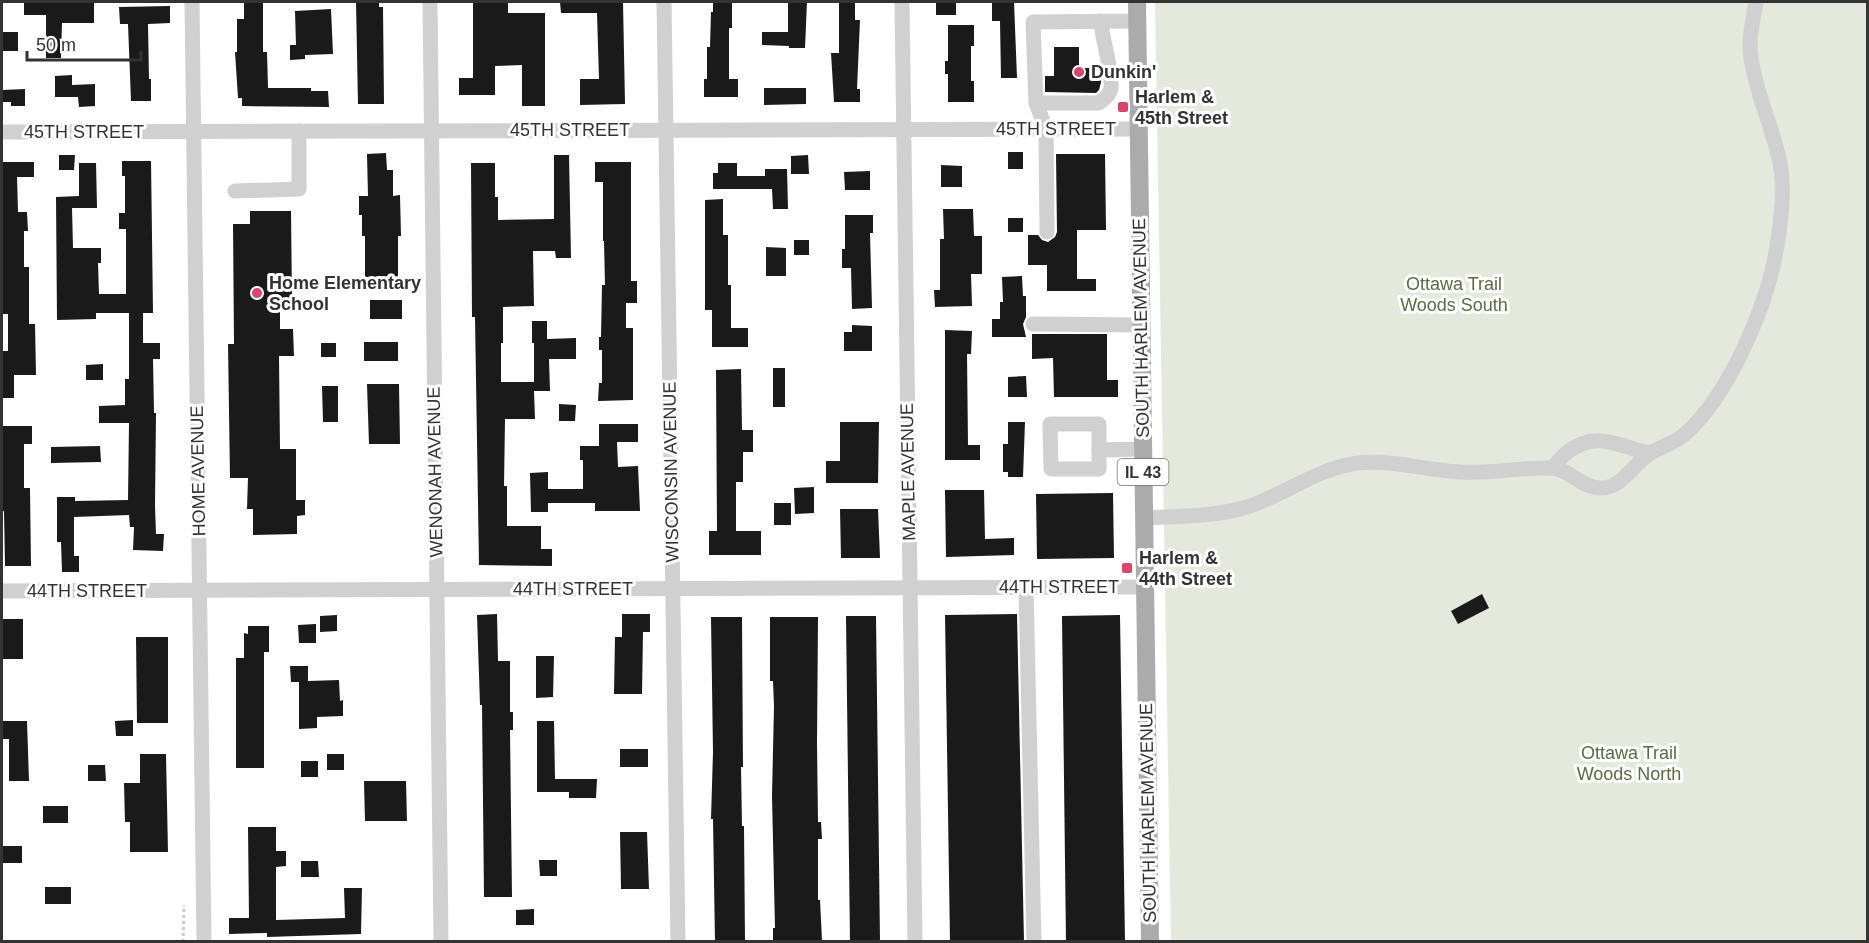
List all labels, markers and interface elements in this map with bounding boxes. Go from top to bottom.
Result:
scale bar [27,24,141,62]
text: 50 m [36,35,76,55]
place label: Dunkin' [1091,62,1156,82]
marker: Dunkin' [1072,65,1086,79]
place label: Harlem & 45th Street [1135,87,1228,128]
marker: Harlem & 45th Street [1116,100,1130,114]
street label: 45TH STREET [996,119,1116,139]
street label: 45TH STREET [510,120,630,140]
street label: 45TH STREET [24,122,144,142]
street label: SOUTH HARLEM AVENUE [1129,218,1153,438]
place label: Home Elementary School [269,273,421,314]
park label: Ottawa Trail Woods South [1400,274,1508,315]
marker: Home Elementary School [250,286,264,300]
street label: WISCONSIN AVENUE [659,381,683,563]
street label: WENONAH AVENUE [424,386,446,558]
street label: MAPLE AVENUE [897,403,919,541]
street label: HOME AVENUE [187,405,209,537]
road number: IL 43 [1118,459,1168,485]
place label: Harlem & 44th Street [1139,548,1232,589]
marker: Harlem & 44th Street [1120,561,1134,575]
street label: 44TH STREET [999,577,1119,597]
street label: 44TH STREET [513,579,633,599]
street label: 44TH STREET [27,581,147,601]
street label: SOUTH HARLEM AVENUE [1136,703,1160,923]
park label: Ottawa Trail Woods North [1577,743,1681,784]

